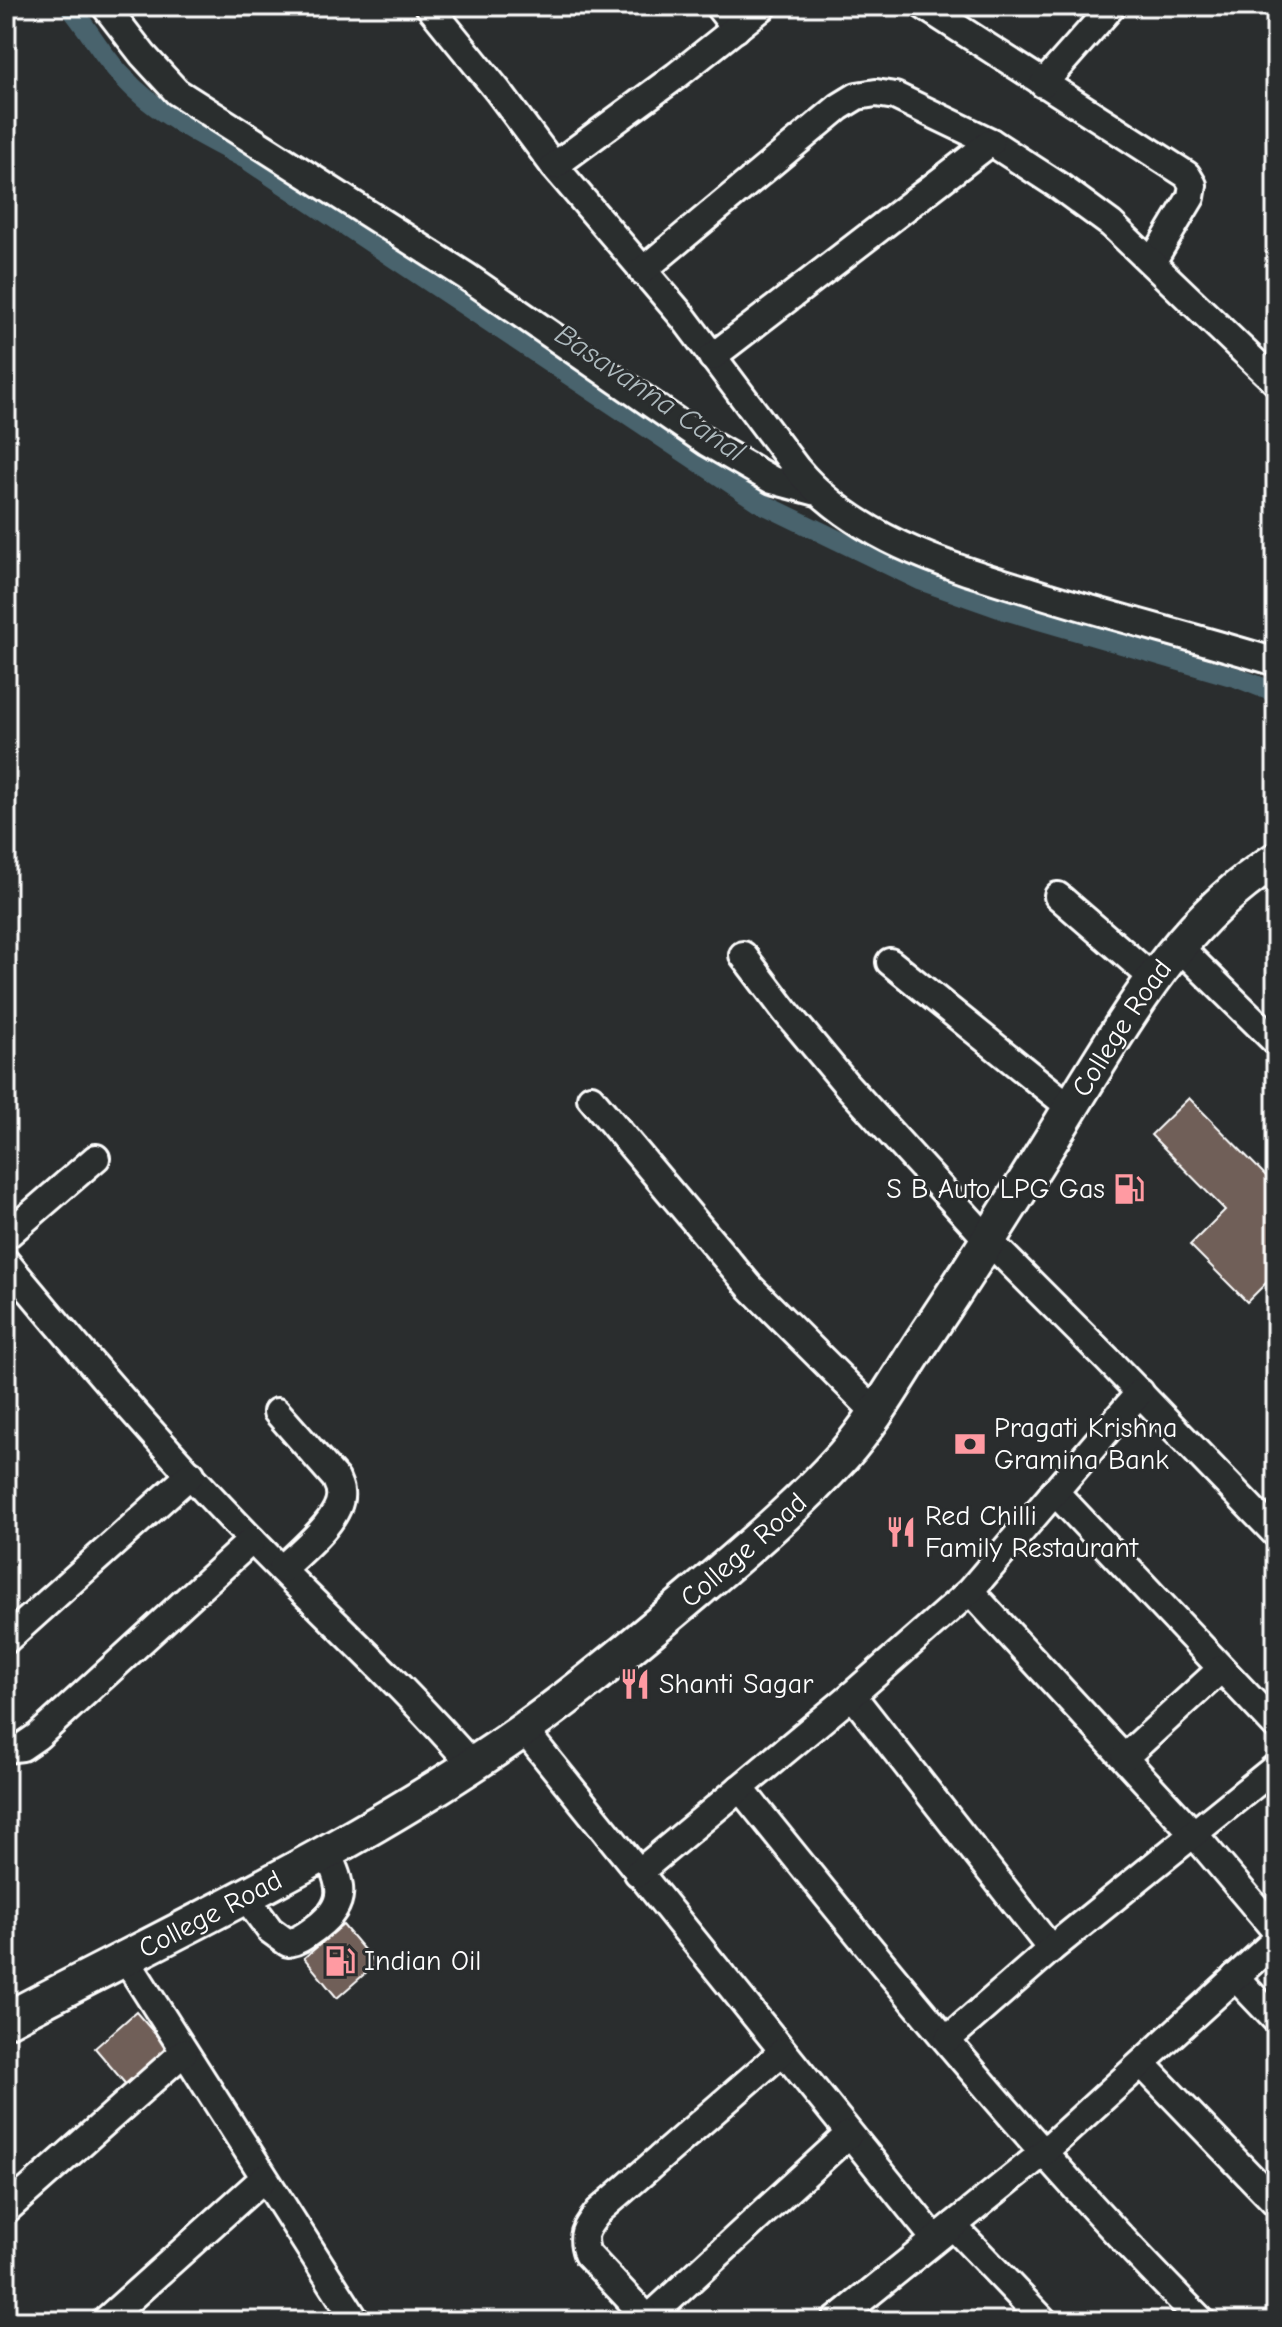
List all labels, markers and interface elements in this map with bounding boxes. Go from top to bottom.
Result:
water label: Basavanna Canal [549,317,752,470]
street label: College Road [1065,953,1178,1102]
fuel station icon: S B Auto LPG Gas [1112,1172,1146,1206]
place label: S B Auto LPG Gas [886,1173,1105,1205]
place label: Pragati Krishna Gramina Bank [994,1412,1177,1476]
bank icon: Pragati Krishna Gramina Bank [953,1427,987,1461]
street label: College Road [674,1487,813,1614]
place label: Red Chilli Family Restaurant [925,1500,1139,1564]
restaurant icon: Red Chilli Family Restaurant [884,1515,918,1549]
restaurant icon: Shanti Sagar [618,1667,652,1701]
place label: Shanti Sagar [659,1668,813,1700]
street label: College Road [133,1864,287,1965]
fuel station icon: Indian Oil [323,1944,357,1978]
place label: Indian Oil [364,1945,481,1977]

